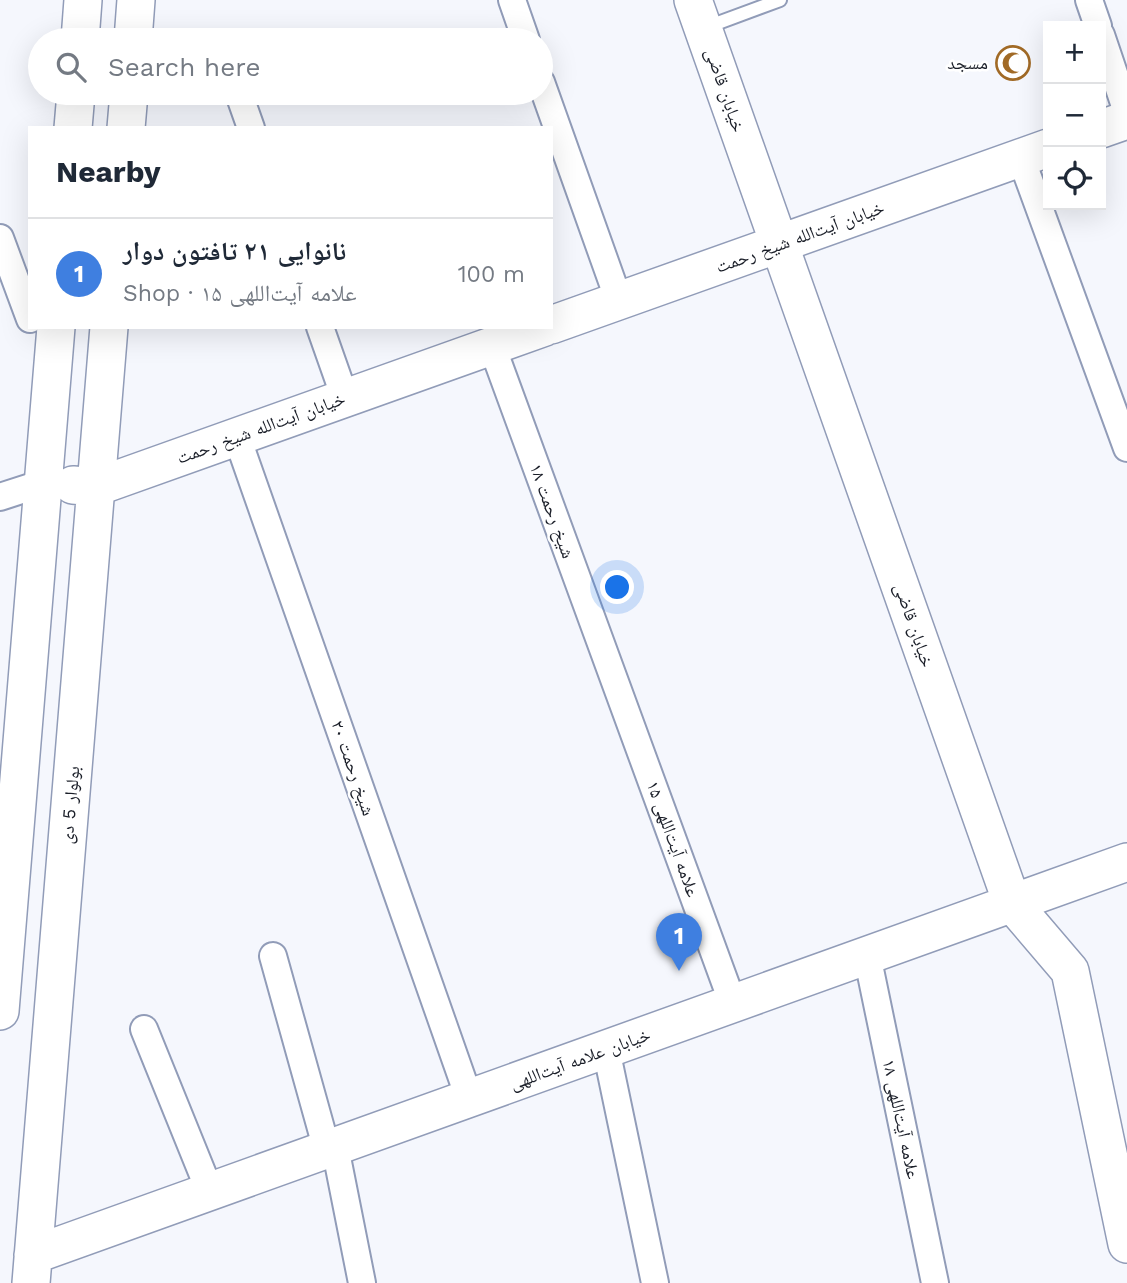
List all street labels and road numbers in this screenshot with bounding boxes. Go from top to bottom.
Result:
street label: خیابان قاضی [700,45,750,135]
street label: خیابان آیت‌الله شیخ رحمت [713,196,888,279]
street label: خیابان آیت‌الله شیخ رحمت [174,387,349,470]
street label: شیخ رحمت ۱۸ [524,461,579,562]
street label: خیابان قاضی [889,580,939,670]
street label: شیخ رحمت ۲۰ [325,717,380,819]
street label: بولوار 5 دی [56,765,84,845]
street label: علامه آیت‌اللهی ۱۵ [642,778,704,900]
street label: خیابان علامه آیت‌اللهی [507,1023,653,1095]
street label: علامه آیت‌اللهی ۱۸ [878,1057,924,1181]

